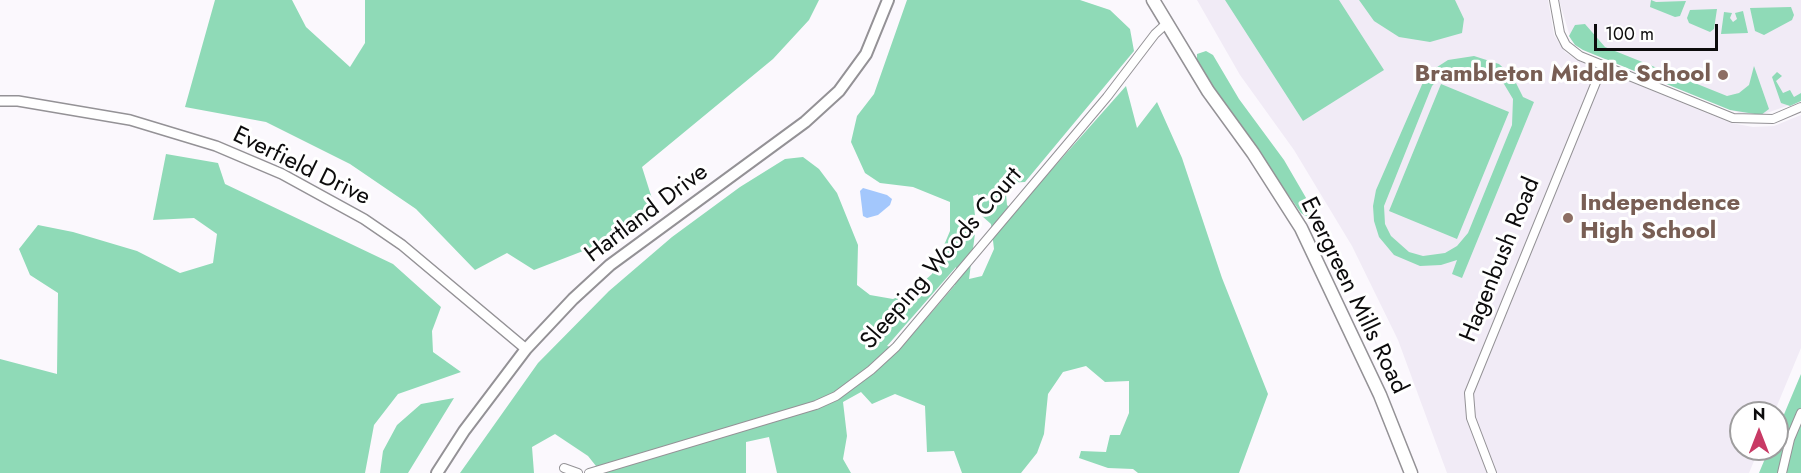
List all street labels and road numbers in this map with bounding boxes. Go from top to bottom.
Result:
street label: Everfield Drive [228,121,374,213]
street label: Hartland Drive [580,158,714,270]
street label: Sleeping Woods Court [855,162,1029,356]
street label: Hagenbush Road [1455,174,1547,346]
street label: Evergreen Mills Road [1293,193,1413,399]

